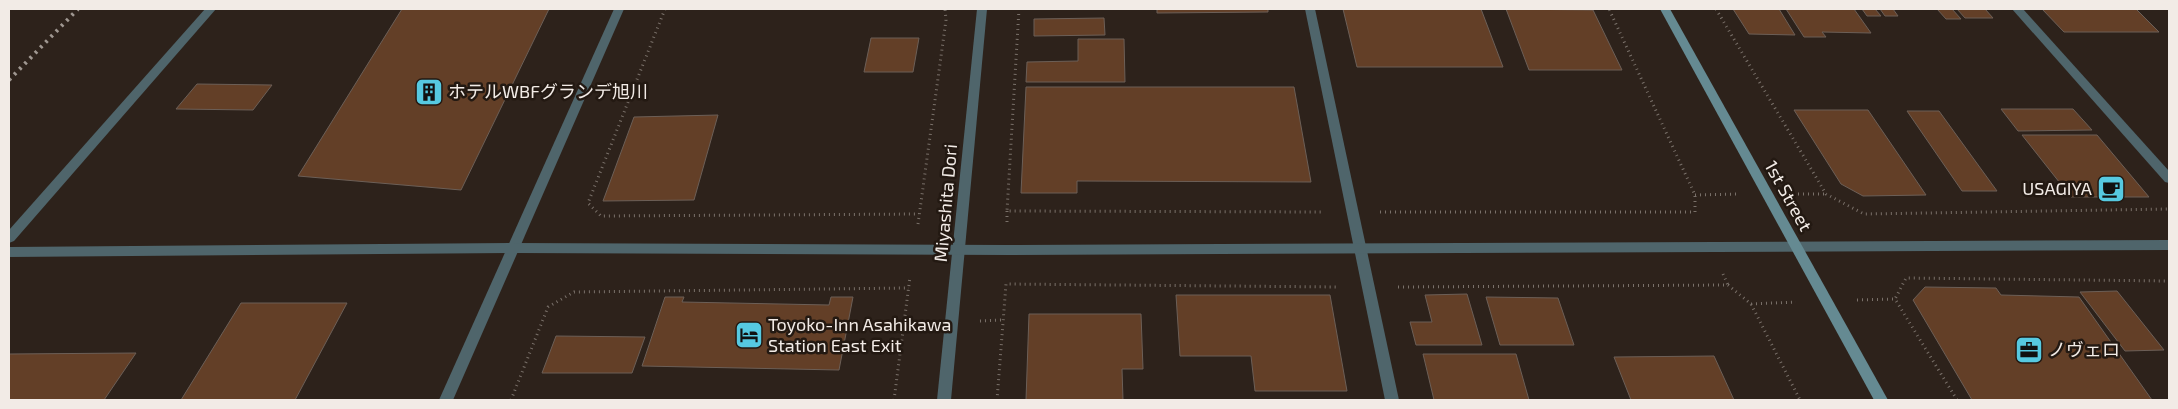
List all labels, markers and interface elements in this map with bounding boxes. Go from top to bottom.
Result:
building icon: ホテルWBFグランデ旭川 [414,77,444,107]
place label: ホテルWBFグランデ旭川 [448,80,648,102]
street label: Miyashita Dori [929,143,961,263]
street label: 1st Street [1761,156,1817,235]
cafe icon: USAGIYA [2096,174,2126,204]
place label: USAGIYA [2022,177,2093,199]
place label: Toyoko-Inn Asahikawa Station East Exit [768,313,951,356]
hotel icon: Toyoko-Inn Asahikawa Station East Exit [734,320,764,350]
office icon: ノヴェロ [2014,335,2044,365]
place label: ノヴェロ [2048,338,2120,360]

